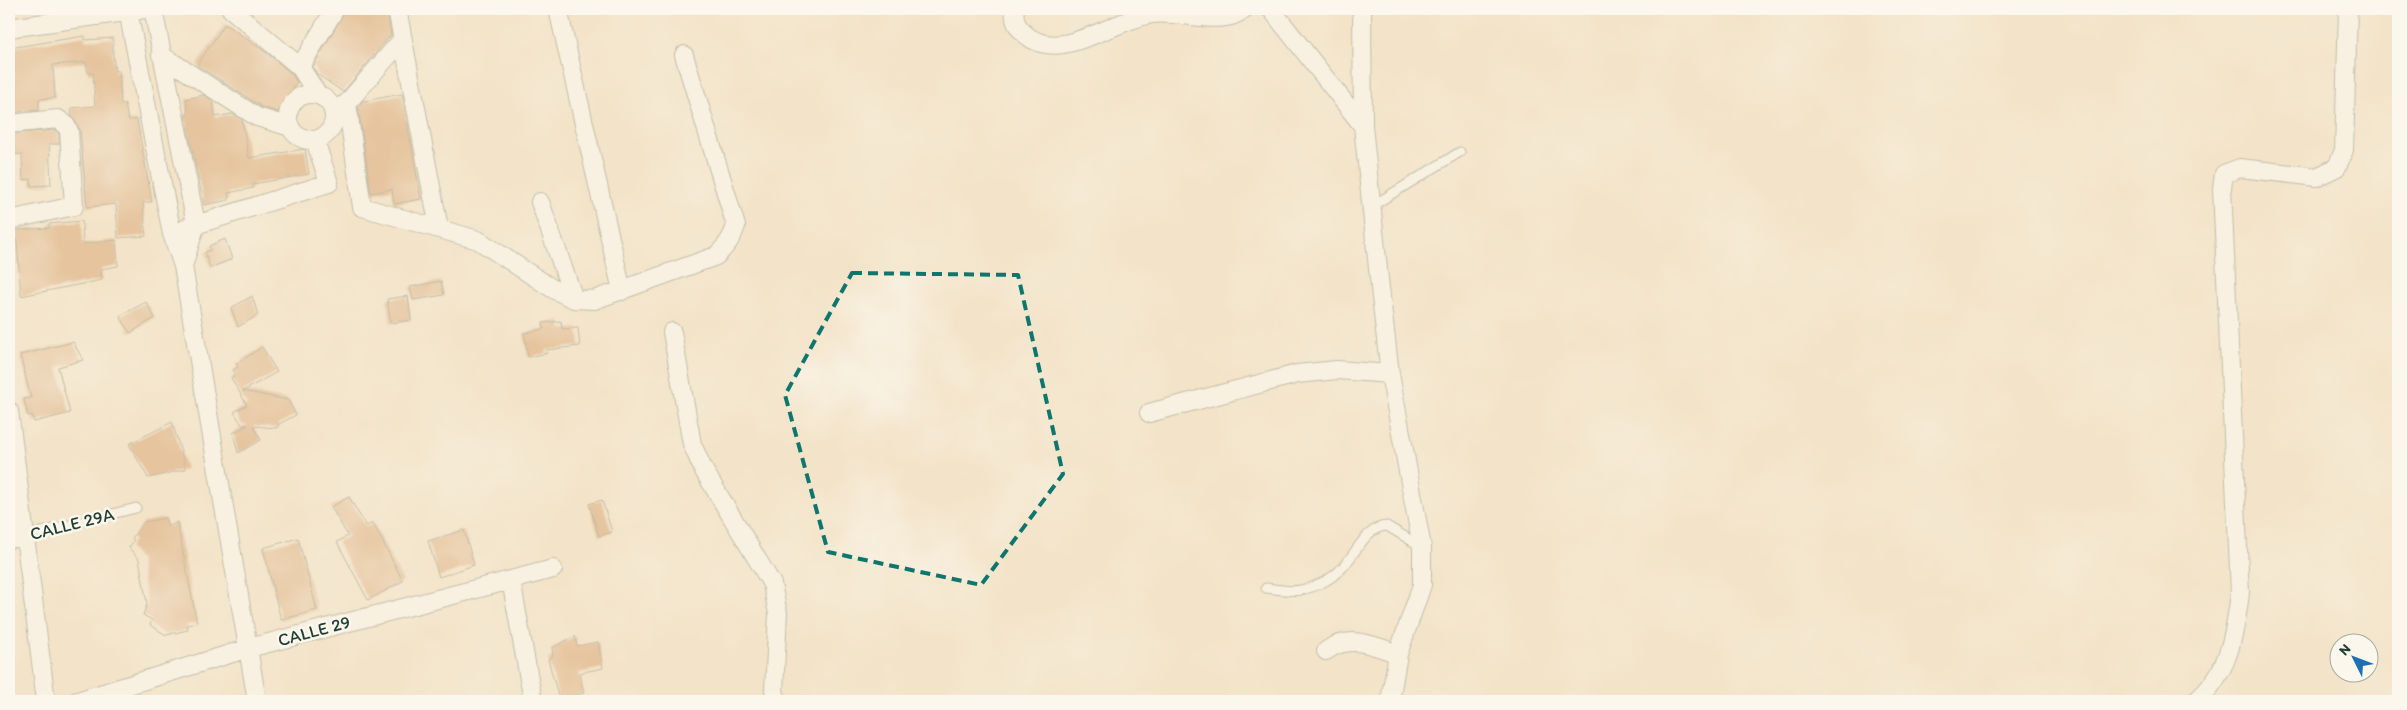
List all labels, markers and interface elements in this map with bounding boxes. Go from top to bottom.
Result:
street label: CALLE 29A [28,503,117,545]
street label: CALLE 29 [275,611,353,651]
north arrow [2330,632,2380,682]
text: N [2335,640,2354,659]

